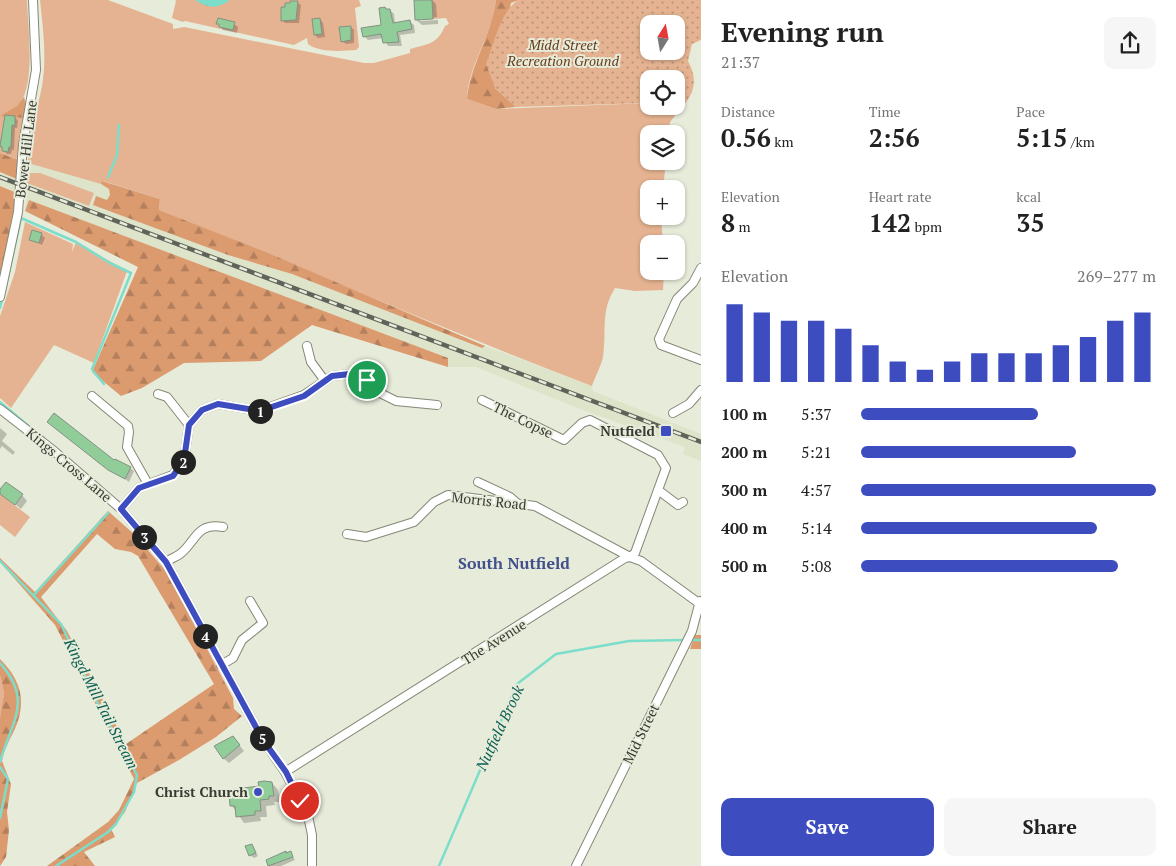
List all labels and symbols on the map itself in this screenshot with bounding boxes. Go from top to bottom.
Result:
north arrow [640,15,685,60]
park label: Midd Street Recreation Ground [506,35,619,70]
street label: Bower Hill Lane [10,99,41,199]
pin [346,359,388,401]
street label: The Copse [490,397,556,442]
pin: 1 [248,398,272,424]
place label: Nutfield [600,421,656,440]
street label: Kings Cross Lane [23,423,116,506]
marker: Nutfield [659,424,673,438]
pin: 2 [170,450,196,474]
street label: Morris Road [450,487,528,514]
pin: 3 [132,524,156,550]
district label: South Nutfield [458,552,570,574]
street label: The Avenue [458,614,530,669]
pin: 4 [192,624,218,648]
water label: Kingd Mill Tail Stream [60,634,144,772]
water label: Nutfield Brook [470,681,528,774]
street label: Mid Street [618,700,664,767]
pin: 5 [250,726,274,750]
pin [279,780,321,822]
place label: Christ Church [155,782,248,801]
marker: Christ Church [252,786,264,798]

